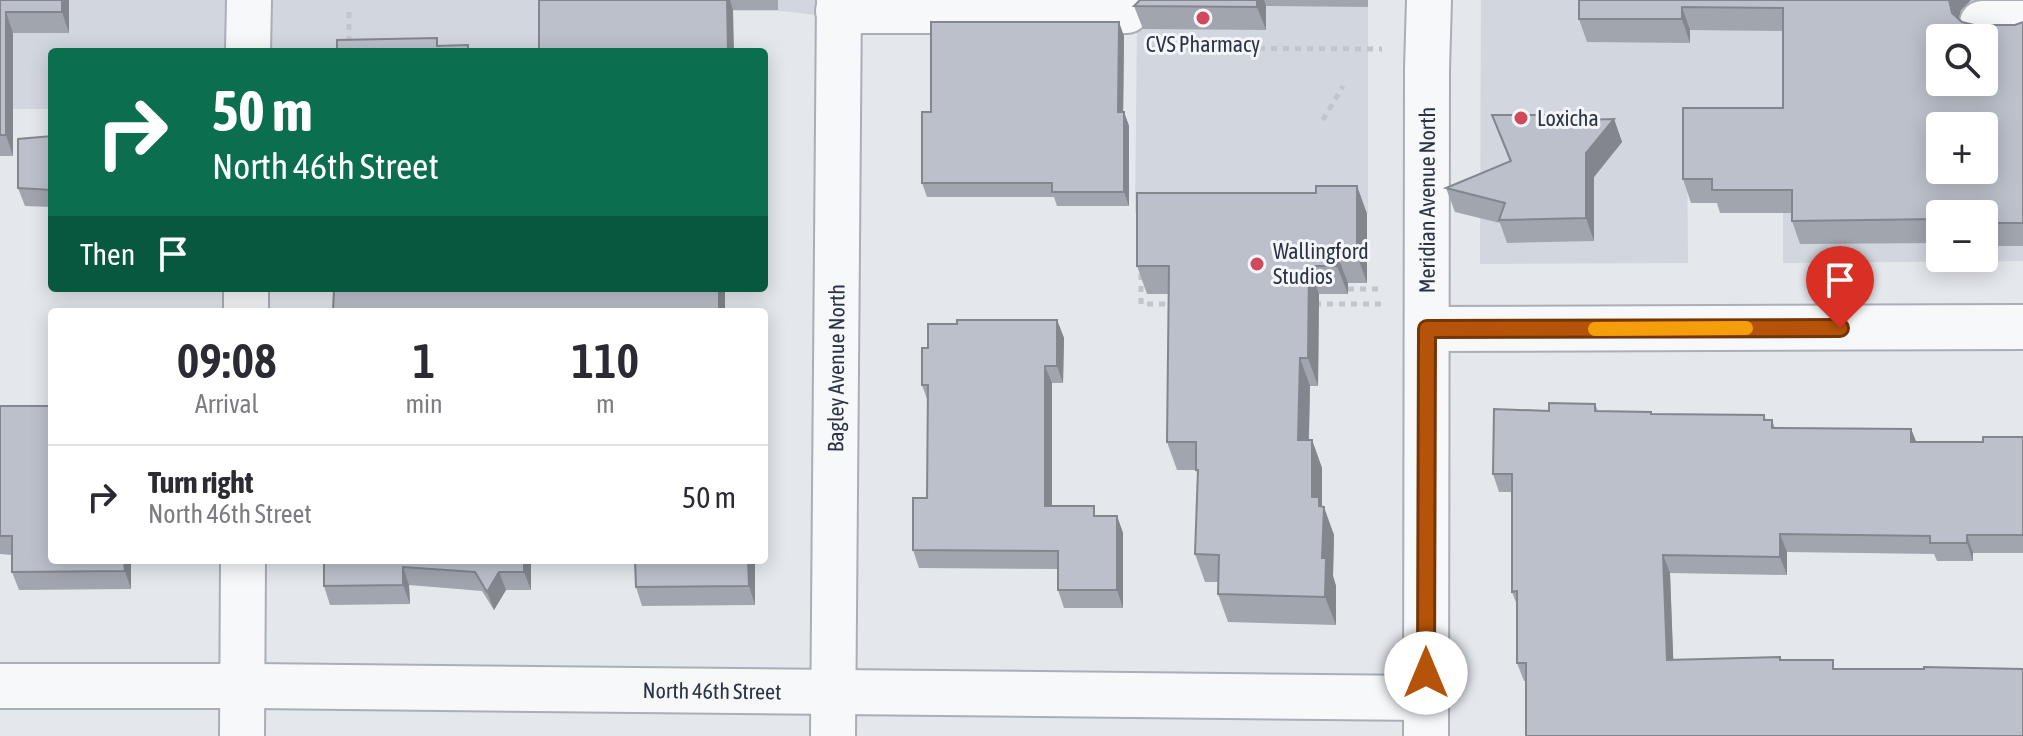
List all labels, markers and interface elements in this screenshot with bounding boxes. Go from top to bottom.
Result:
marker: CVS Pharmacy [1194,9,1212,27]
map controls [1926,24,1998,272]
button: search [1926,24,1998,96]
place label: CVS Pharmacy [1146,31,1260,57]
text: 50 m [212,79,313,143]
icon: right [80,80,184,184]
place label: Loxicha [1537,105,1599,131]
street label: Meridian Avenue North [1414,107,1440,293]
marker: Loxicha [1512,109,1530,127]
button: + [1926,112,1998,184]
text: North 46th Street [212,145,439,187]
button: − [1926,200,1998,272]
icon: arrive [151,232,195,276]
text: Then [80,237,135,271]
place label: Wallingford Studios [1273,238,1369,289]
pin [1806,246,1874,328]
marker: Wallingford Studios [1248,255,1266,273]
icon: arrive [1818,258,1862,302]
street label: Bagley Avenue North [822,284,850,452]
text: 09:08 [177,333,277,388]
text: 1 [413,333,435,388]
text: 110 [572,333,639,388]
text: Arrival [195,389,258,419]
text: min [405,389,443,419]
text: m [596,389,615,419]
text: Turn right [148,465,254,499]
icon: right [80,475,124,519]
text: 50 m [682,480,736,514]
text: North 46th Street [148,499,312,529]
position arrow [1384,631,1468,715]
street label: North 46th Street [643,677,781,704]

